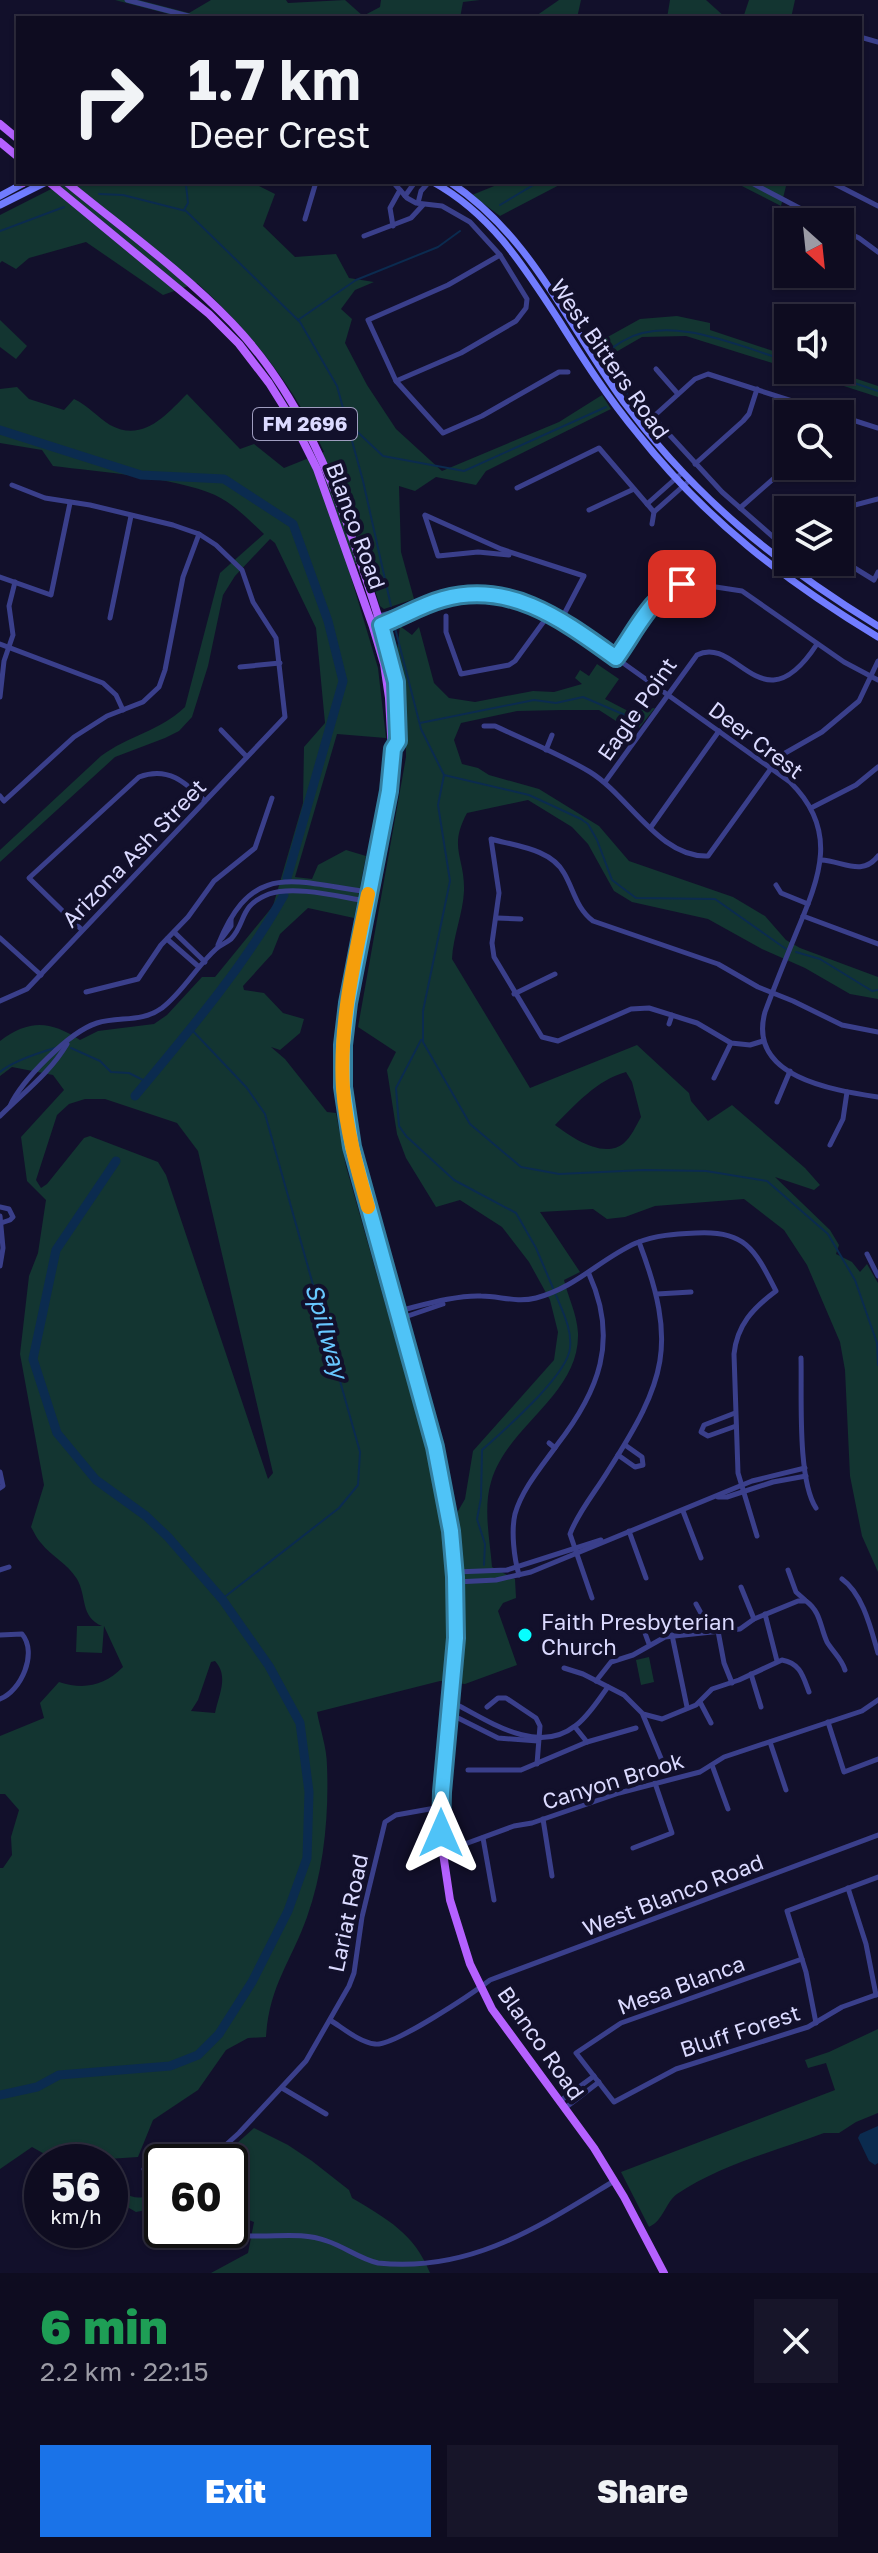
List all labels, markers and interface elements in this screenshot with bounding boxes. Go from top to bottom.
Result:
text: 1.7 km [188,45,361,112]
icon: right [56,48,160,152]
text: Deer Crest [188,113,371,156]
north arrow [774,208,854,288]
map controls [774,208,854,576]
street label: West Bitters Road [545,273,676,444]
button: sound [774,304,854,384]
button: search [774,400,854,480]
road number: FM 2696 [253,408,357,440]
street label: Blanco Road [321,459,392,593]
button: layers [774,496,854,576]
pin [648,550,716,618]
icon: arrive [660,562,704,606]
street label: Eagle Point [591,652,682,765]
street label: Deer Crest [704,695,809,784]
street label: Arizona Ash Street [56,773,211,932]
water label: Spillway [299,1280,356,1385]
place label: Faith Presbyterian Church [541,1608,735,1660]
marker: Faith Presbyterian Church [516,1626,534,1644]
street label: Canyon Brook [539,1746,687,1815]
position arrow [399,1791,483,1875]
street label: West Blanco Road [579,1848,767,1941]
street label: Lariat Road [322,1851,373,1974]
street label: Mesa Blanca [614,1949,748,2020]
street label: Blanco Road [492,1981,590,2105]
street label: Bluff Forest [676,1998,803,2063]
speed limit sign: 60 [144,2144,248,2248]
text: 56 [51,2162,101,2210]
text: km/h [51,2204,101,2228]
text: 6 min [40,2297,168,2355]
button: close [754,2299,838,2383]
text: 2.2 km · 22:15 [40,2356,209,2387]
button: Exit [40,2445,431,2537]
button: Share [447,2445,838,2537]

